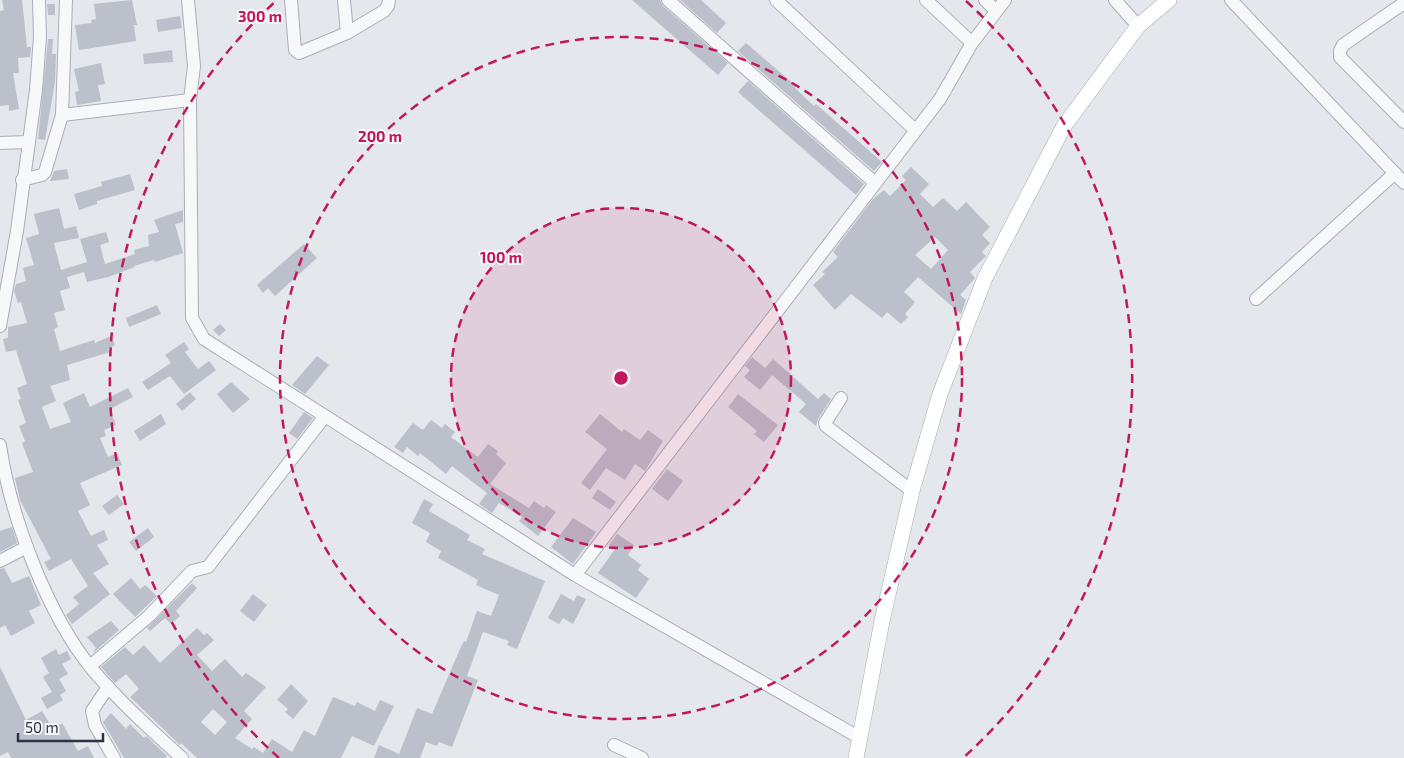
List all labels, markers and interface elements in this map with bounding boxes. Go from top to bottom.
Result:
text: 300 m [238,7,282,25]
text: 200 m [358,127,402,145]
text: 100 m [480,248,522,266]
centre of rings [612,369,630,387]
scale bar [18,710,102,742]
text: 50 m [25,718,59,736]

